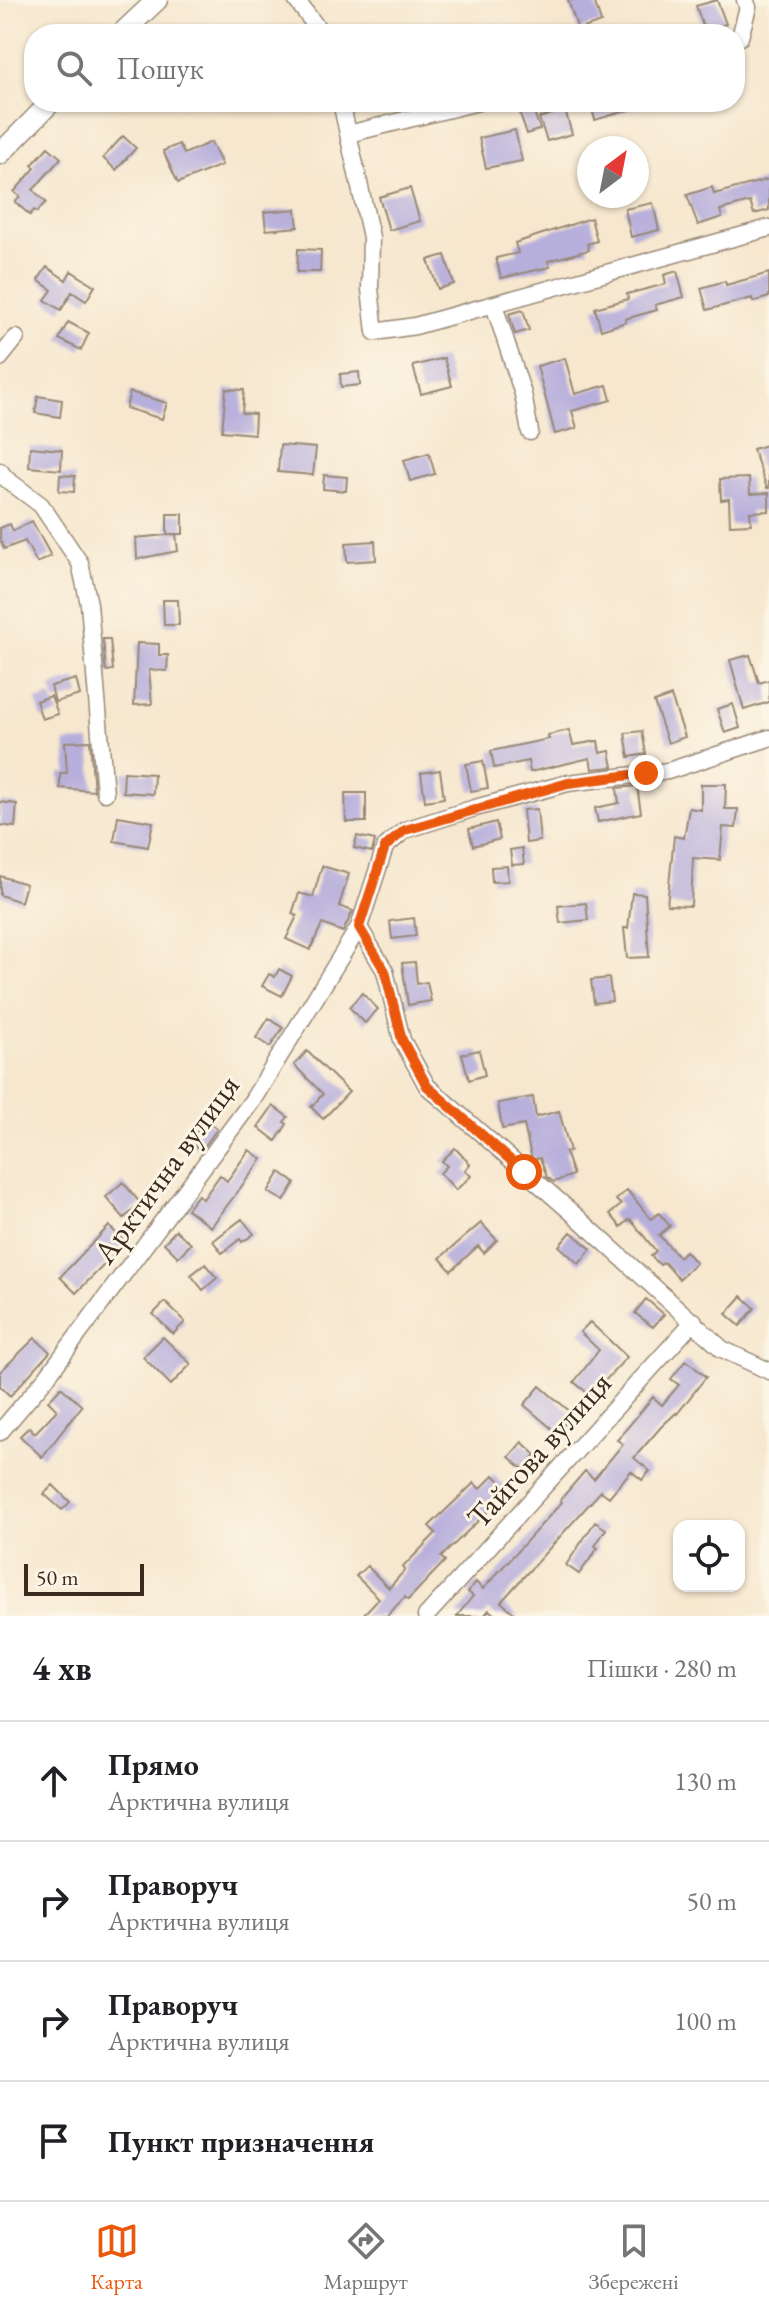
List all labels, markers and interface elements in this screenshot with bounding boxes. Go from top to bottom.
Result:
search box [24,24,745,112]
icon: search [52,46,96,90]
text: Пошук [116,49,204,88]
north arrow [577,136,649,208]
route end [628,755,664,791]
street label: Арктична вулиця [83,1066,249,1273]
route start [506,1154,542,1190]
street label: Тайгова вулиця [457,1363,621,1537]
map controls [673,1520,745,1592]
button: locate [673,1520,745,1592]
scale bar [24,1560,144,1596]
text: 50 m [36,1563,79,1592]
text: 4 хв [32,1646,92,1690]
text: Пішки · 280 m [586,1651,737,1685]
text: Прямо [108,1745,199,1784]
icon: ahead [32,1759,76,1803]
text: 130 m [674,1764,737,1798]
text: Арктична вулиця [108,1784,290,1818]
text: Праворуч [108,1865,238,1904]
icon: right [32,1879,76,1923]
text: 50 m [687,1884,737,1918]
text: Арктична вулиця [108,1904,290,1938]
text: Праворуч [108,1985,238,2024]
icon: right [32,1999,76,2043]
text: 100 m [674,2004,737,2038]
text: Арктична вулиця [108,2024,290,2058]
icon: arrive [32,2119,76,2163]
text: Пункт призначення [108,2122,374,2161]
tab: Карта [90,2219,143,2296]
tab: Маршрут [323,2219,408,2296]
tab: Збережені [588,2219,679,2296]

